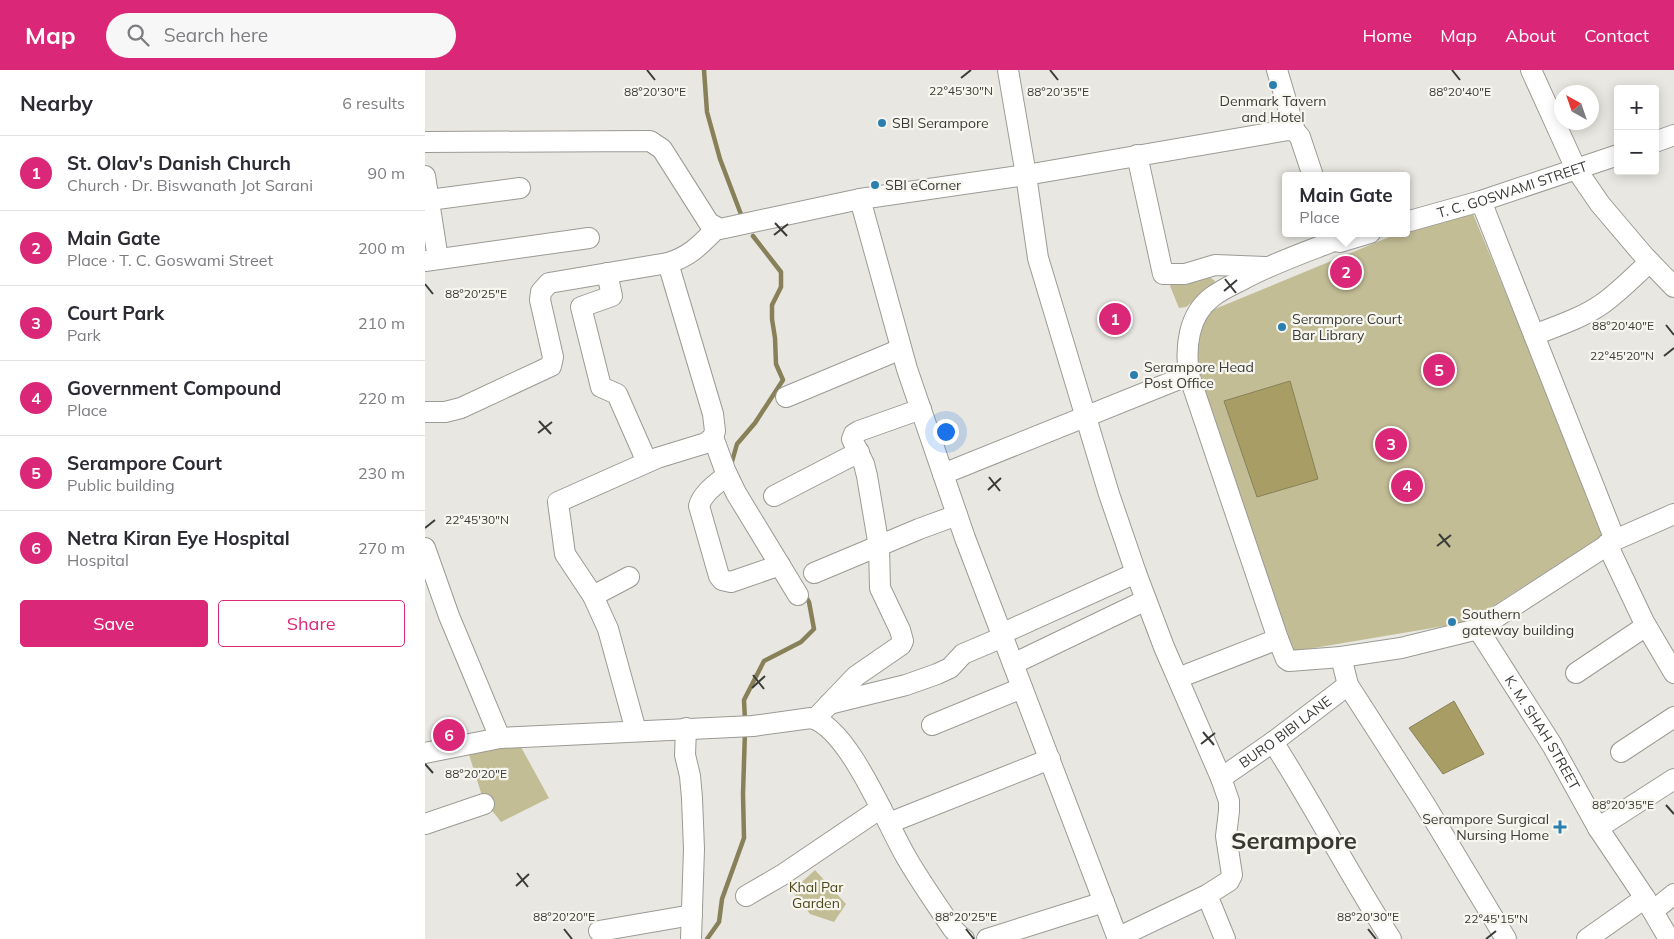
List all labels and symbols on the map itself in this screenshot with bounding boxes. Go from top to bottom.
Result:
marker: Denmark Tavern and Hotel [1267,79,1279,91]
text: 22°45'30"N [929,83,993,98]
text: 88°20'30"E [624,84,686,99]
text: 88°20'35"E [1027,84,1089,99]
text: 88°20'40"E [1429,84,1491,99]
north arrow [1554,85,1599,130]
place label: Denmark Tavern and Hotel [1220,92,1326,126]
place label: SBI Serampore [892,114,989,132]
marker: SBI Serampore [876,117,888,129]
street label: T. C. GOSWAMI STREET [1435,157,1590,222]
place label: SBI eCorner [885,176,962,194]
marker: SBI eCorner [869,179,881,191]
pin: 2 [1330,253,1362,291]
text: 88°20'25"E [445,286,507,301]
pin: 1 [1099,300,1131,338]
place label: Serampore Court Bar Library [1292,310,1402,344]
text: 88°20'40"E [1592,318,1654,333]
marker: Serampore Court Bar Library [1276,321,1288,333]
text: 22°45'20"N [1590,348,1654,363]
pin: 5 [1423,351,1455,389]
place label: Serampore Head Post Office [1144,358,1254,392]
marker: Serampore Head Post Office [1128,369,1140,381]
your location [933,419,959,445]
pin: 3 [1375,425,1407,463]
pin: 4 [1391,467,1423,505]
text: 22°45'30"N [445,512,509,527]
place label: Southern gateway building [1462,605,1574,639]
marker: Southern gateway building [1446,616,1458,628]
street label: K. M. SHAH STREET [1501,672,1584,793]
street label: BURO BIBI LANE [1236,692,1335,772]
pin: 6 [433,716,465,754]
text: 88°20'20"E [445,766,507,781]
text: 88°20'35"E [1592,797,1654,812]
place label: Serampore Surgical Nursing Home [1422,810,1549,844]
marker: Serampore Surgical Nursing Home [1553,820,1567,834]
district label: Serampore [1231,825,1357,855]
park label: Khal Par Garden [789,878,844,912]
text: 88°20'20"E [533,909,595,924]
text: 88°20'25"E [935,909,997,924]
text: 88°20'30"E [1337,909,1399,924]
text: 22°45'15"N [1464,911,1528,926]

